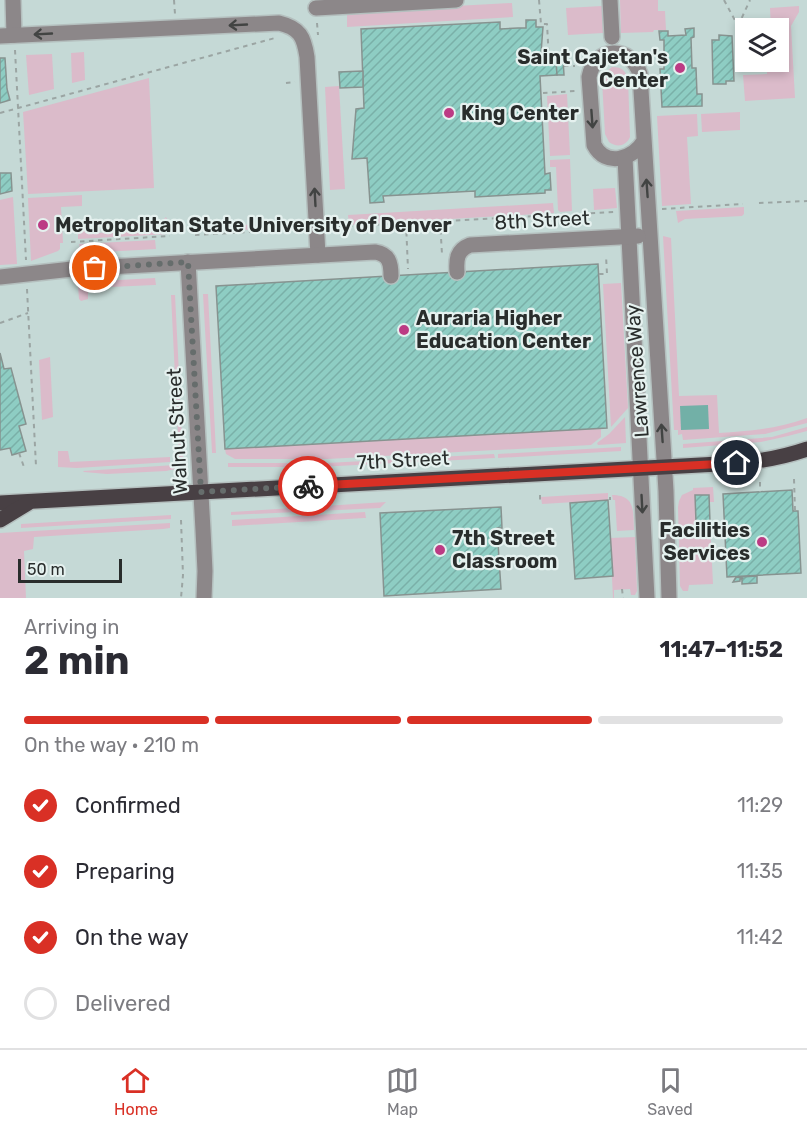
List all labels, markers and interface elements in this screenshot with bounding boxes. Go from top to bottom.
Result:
map controls [735,18,789,72]
button: layers [735,18,789,72]
one-way arrow [229,19,249,30]
one-way arrow [34,28,54,39]
place label: Saint Cajetan's Center [517,45,668,92]
marker: Saint Cajetan's Center [673,61,687,75]
place label: King Center [461,101,579,125]
marker: King Center [442,106,456,120]
one-way arrow [587,109,598,129]
one-way arrow [642,178,653,198]
one-way arrow [309,187,320,207]
street label: 8th Street [494,206,590,234]
place label: Metropolitan State University of Denver [55,213,452,237]
marker: Metropolitan State University of Denver [36,218,50,232]
pin [69,242,120,293]
icon: bag [78,251,111,284]
street label: Lawrence Way [620,304,654,438]
place label: Auraria Higher Education Center [416,306,591,353]
marker: Auraria Higher Education Center [397,323,411,337]
street label: Walnut Street [162,367,192,495]
one-way arrow [657,423,668,443]
pin [711,437,762,488]
street label: 7th Street [356,446,450,474]
icon: home [720,446,753,479]
courier [278,456,338,516]
icon: bike [292,470,325,503]
one-way arrow [637,494,648,514]
place label: Facilities Services [659,518,750,565]
place label: 7th Street Classroom [452,526,557,573]
marker: Facilities Services [755,535,769,549]
marker: 7th Street Classroom [433,543,447,557]
scale bar [18,556,122,584]
text: 50 m [27,560,65,579]
text: Arriving in [24,615,119,639]
text: 11:47–11:52 [660,636,783,663]
text: 2 min [24,638,130,684]
text: On the way · 210 m [24,733,199,757]
icon: check [24,789,57,822]
text: Confirmed [75,792,181,819]
text: 11:29 [737,793,783,817]
icon: check [24,855,57,888]
text: Preparing [75,858,175,885]
text: 11:35 [737,859,783,883]
icon: check [24,921,57,954]
text: On the way [75,924,189,951]
text: 11:42 [737,925,783,949]
text: Delivered [75,990,171,1017]
tab: Home [114,1064,158,1119]
tab: Map [386,1064,419,1119]
tab: Saved [647,1064,693,1119]

